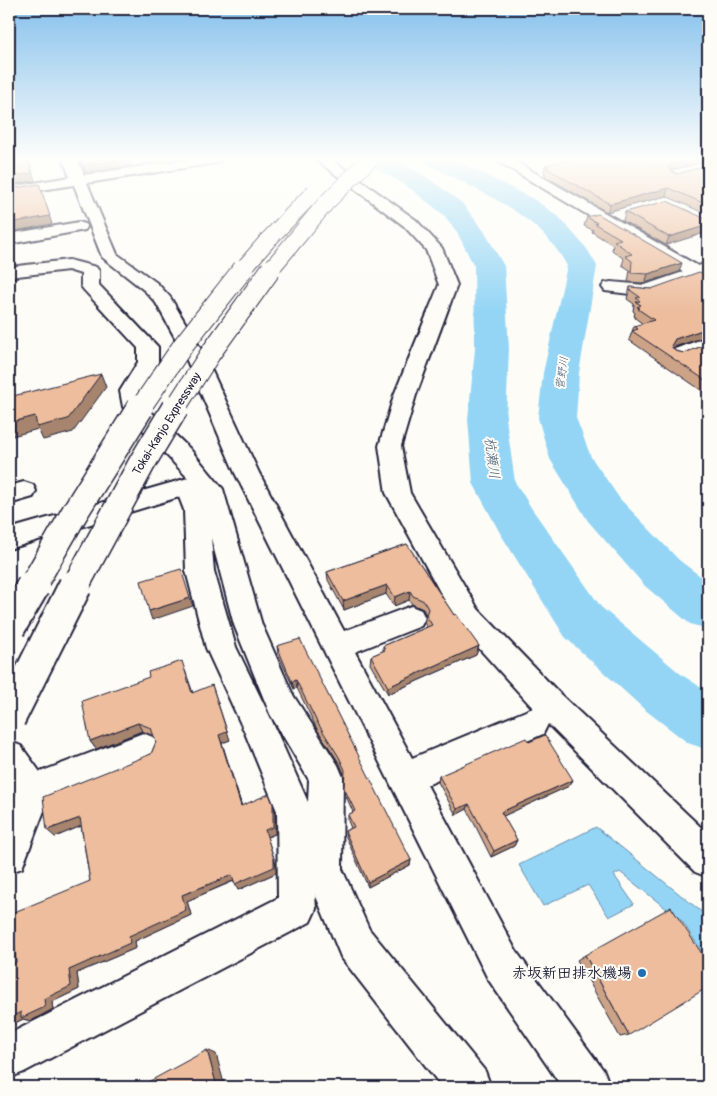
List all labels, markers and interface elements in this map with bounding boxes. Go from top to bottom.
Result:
water label: 菅野川 [553,356,571,390]
street label: Tokai-Kanjo Expressway [129,370,205,478]
water label: 杭瀬川 [481,436,503,480]
place label: 赤坂新田排水機場 [512,964,632,983]
marker: 赤坂新田排水機場 [636,967,648,979]

